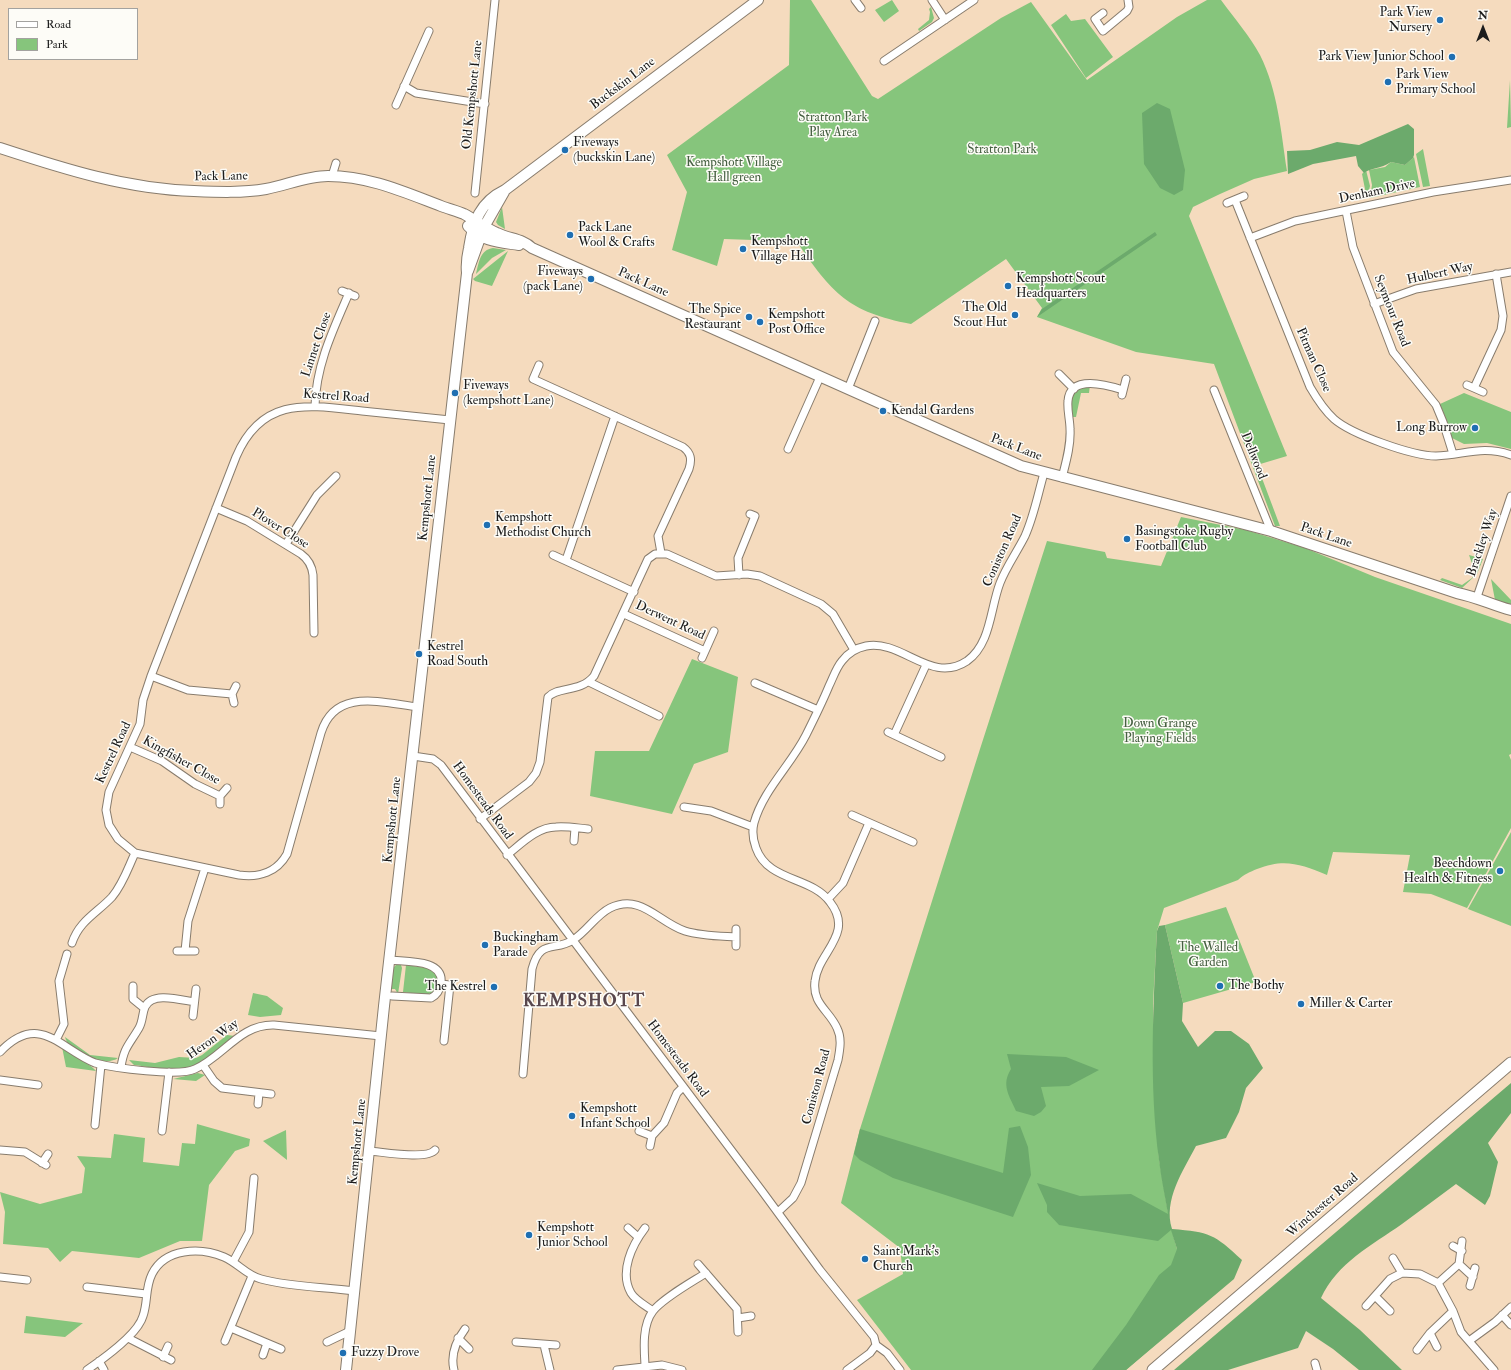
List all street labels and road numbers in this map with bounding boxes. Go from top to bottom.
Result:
street label: Old Kempshott Lane [460,40,486,150]
street label: Buckskin Lane [588,55,658,113]
street label: Pack Lane [194,169,248,185]
street label: Denham Drive [1337,176,1417,208]
street label: Hulbert Way [1406,259,1474,289]
street label: Pack Lane [615,265,671,301]
street label: Seymour Road [1370,273,1412,349]
street label: Linnet Close [299,310,335,380]
street label: Pitman Close [1292,325,1334,395]
street label: Kestrel Road [302,387,370,407]
street label: Dellwood [1237,430,1269,482]
street label: Pack Lane [988,431,1044,465]
street label: Kempshott Lane [416,454,440,542]
street label: Plover Close [249,505,311,553]
street label: Brackley Way [1464,507,1502,579]
street label: Coniston Road [980,512,1026,590]
street label: Pack Lane [1298,520,1354,552]
street label: Derwent Road [633,598,707,644]
street label: Kestrel Road [93,720,135,786]
street label: Kingfisher Close [140,733,222,789]
street label: Homesteads Road [449,759,515,843]
street label: Kempshott Lane [381,776,405,864]
street label: Heron Way [184,1017,242,1063]
street label: Homesteads Road [643,1017,711,1101]
street label: Coniston Road [799,1048,835,1126]
street label: Kempshott Lane [346,1098,370,1186]
street label: Winchester Road [1284,1171,1362,1241]

